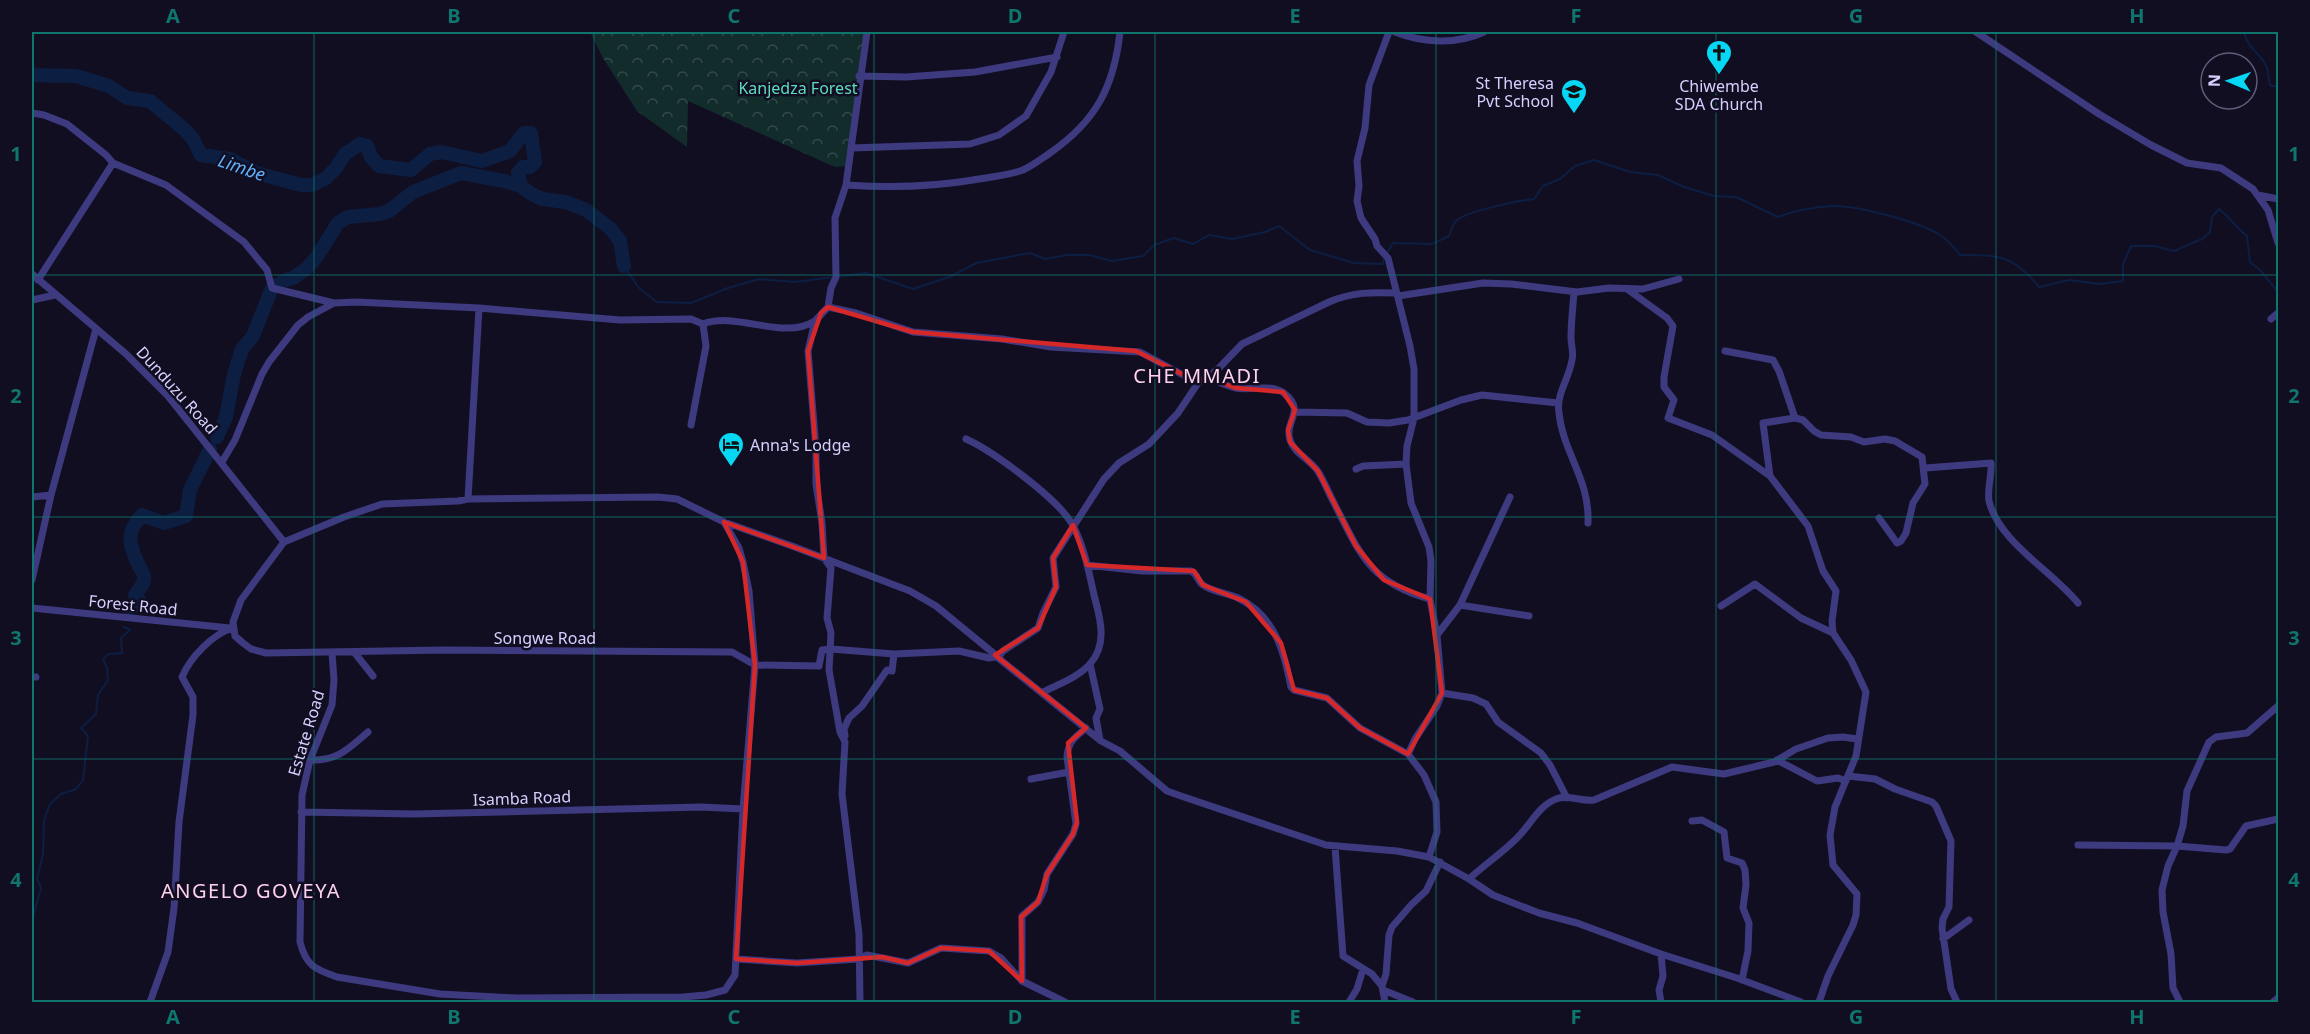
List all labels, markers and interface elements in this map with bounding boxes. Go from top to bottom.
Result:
text: A [166,2,180,29]
text: B [447,2,461,29]
text: C [728,2,741,29]
text: D [1008,2,1022,29]
text: E [1289,2,1301,29]
text: F [1571,2,1581,29]
text: G [1849,2,1863,29]
text: H [2129,2,2145,29]
church icon: Chiwembe SDA Church [1704,38,1734,76]
north arrow [2199,51,2259,111]
place label: St Theresa Pvt School [1476,72,1554,112]
text: N [2203,74,2225,87]
place label: Chiwembe SDA Church [1675,75,1763,115]
park label: Kanjedza Forest [738,77,858,99]
school or university icon: St Theresa Pvt School [1559,77,1589,115]
text: 1 [10,140,22,167]
text: 1 [2288,140,2300,167]
water label: Limbe [215,148,269,186]
street label: Dunduzu Road [132,341,222,439]
district label: CHE MMADI [1133,362,1261,389]
text: 2 [10,382,22,409]
text: 2 [2288,382,2300,409]
hotel icon: Anna's Lodge [716,430,746,468]
place label: Anna's Lodge [750,434,851,456]
street label: Forest Road [87,589,179,621]
text: 3 [10,624,22,651]
text: 3 [2288,624,2300,651]
street label: Songwe Road [494,627,596,649]
street label: Estate Road [283,687,329,779]
street label: Isamba Road [472,785,572,811]
text: 4 [10,866,22,893]
text: 4 [2288,866,2300,893]
district label: ANGELO GOVEYA [161,877,341,904]
text: A [166,1003,180,1030]
text: B [447,1003,461,1030]
text: C [728,1003,741,1030]
text: D [1008,1003,1022,1030]
text: E [1289,1003,1301,1030]
text: F [1571,1003,1581,1030]
text: G [1849,1003,1863,1030]
text: H [2129,1003,2145,1030]

